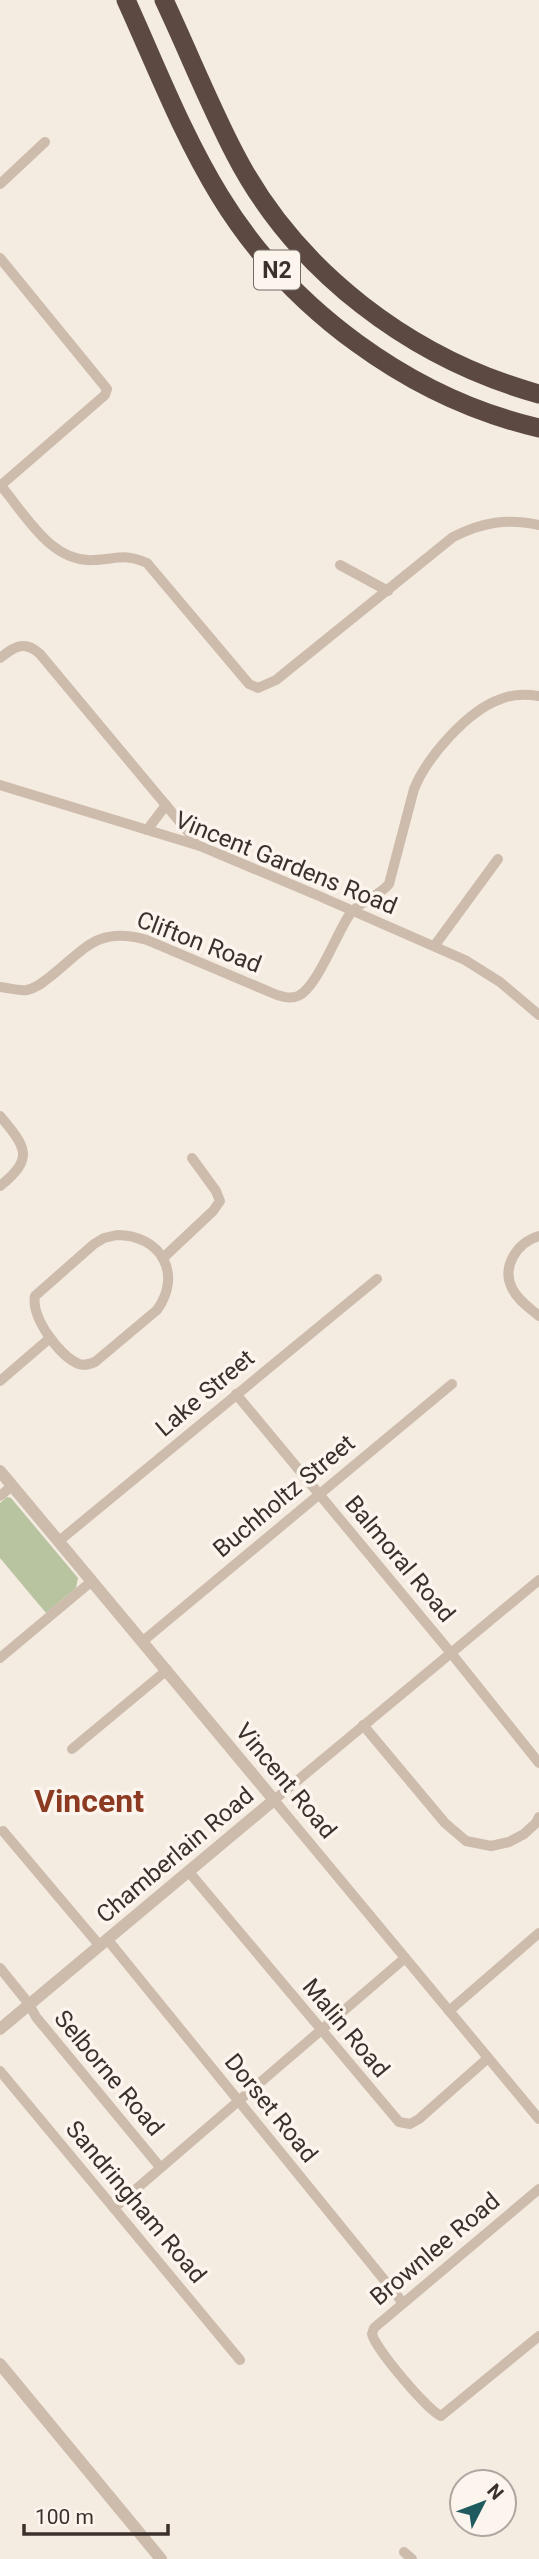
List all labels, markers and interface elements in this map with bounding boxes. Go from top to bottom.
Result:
road number: N2 [254,250,300,290]
street label: Vincent Gardens Road [171,806,401,920]
street label: Clifton Road [133,905,265,979]
street label: Lake Street [150,1344,260,1442]
street label: Buchholtz Street [208,1429,360,1563]
street label: Balmoral Road [339,1490,461,1628]
street label: Vincent Road [230,1718,342,1844]
street label: Chamberlain Road [91,1781,259,1929]
district label: Vincent [34,1782,144,1820]
street label: Malin Road [297,1973,395,2083]
street label: Selborne Road [48,2005,170,2141]
street label: Dorset Road [219,2048,323,2168]
street label: Sandringham Road [60,2115,212,2289]
street label: Brownlee Road [365,2187,505,2311]
north arrow [448,2468,518,2538]
text: N [482,2479,508,2505]
scale bar [24,2492,168,2536]
text: 100 m [35,2505,94,2529]

